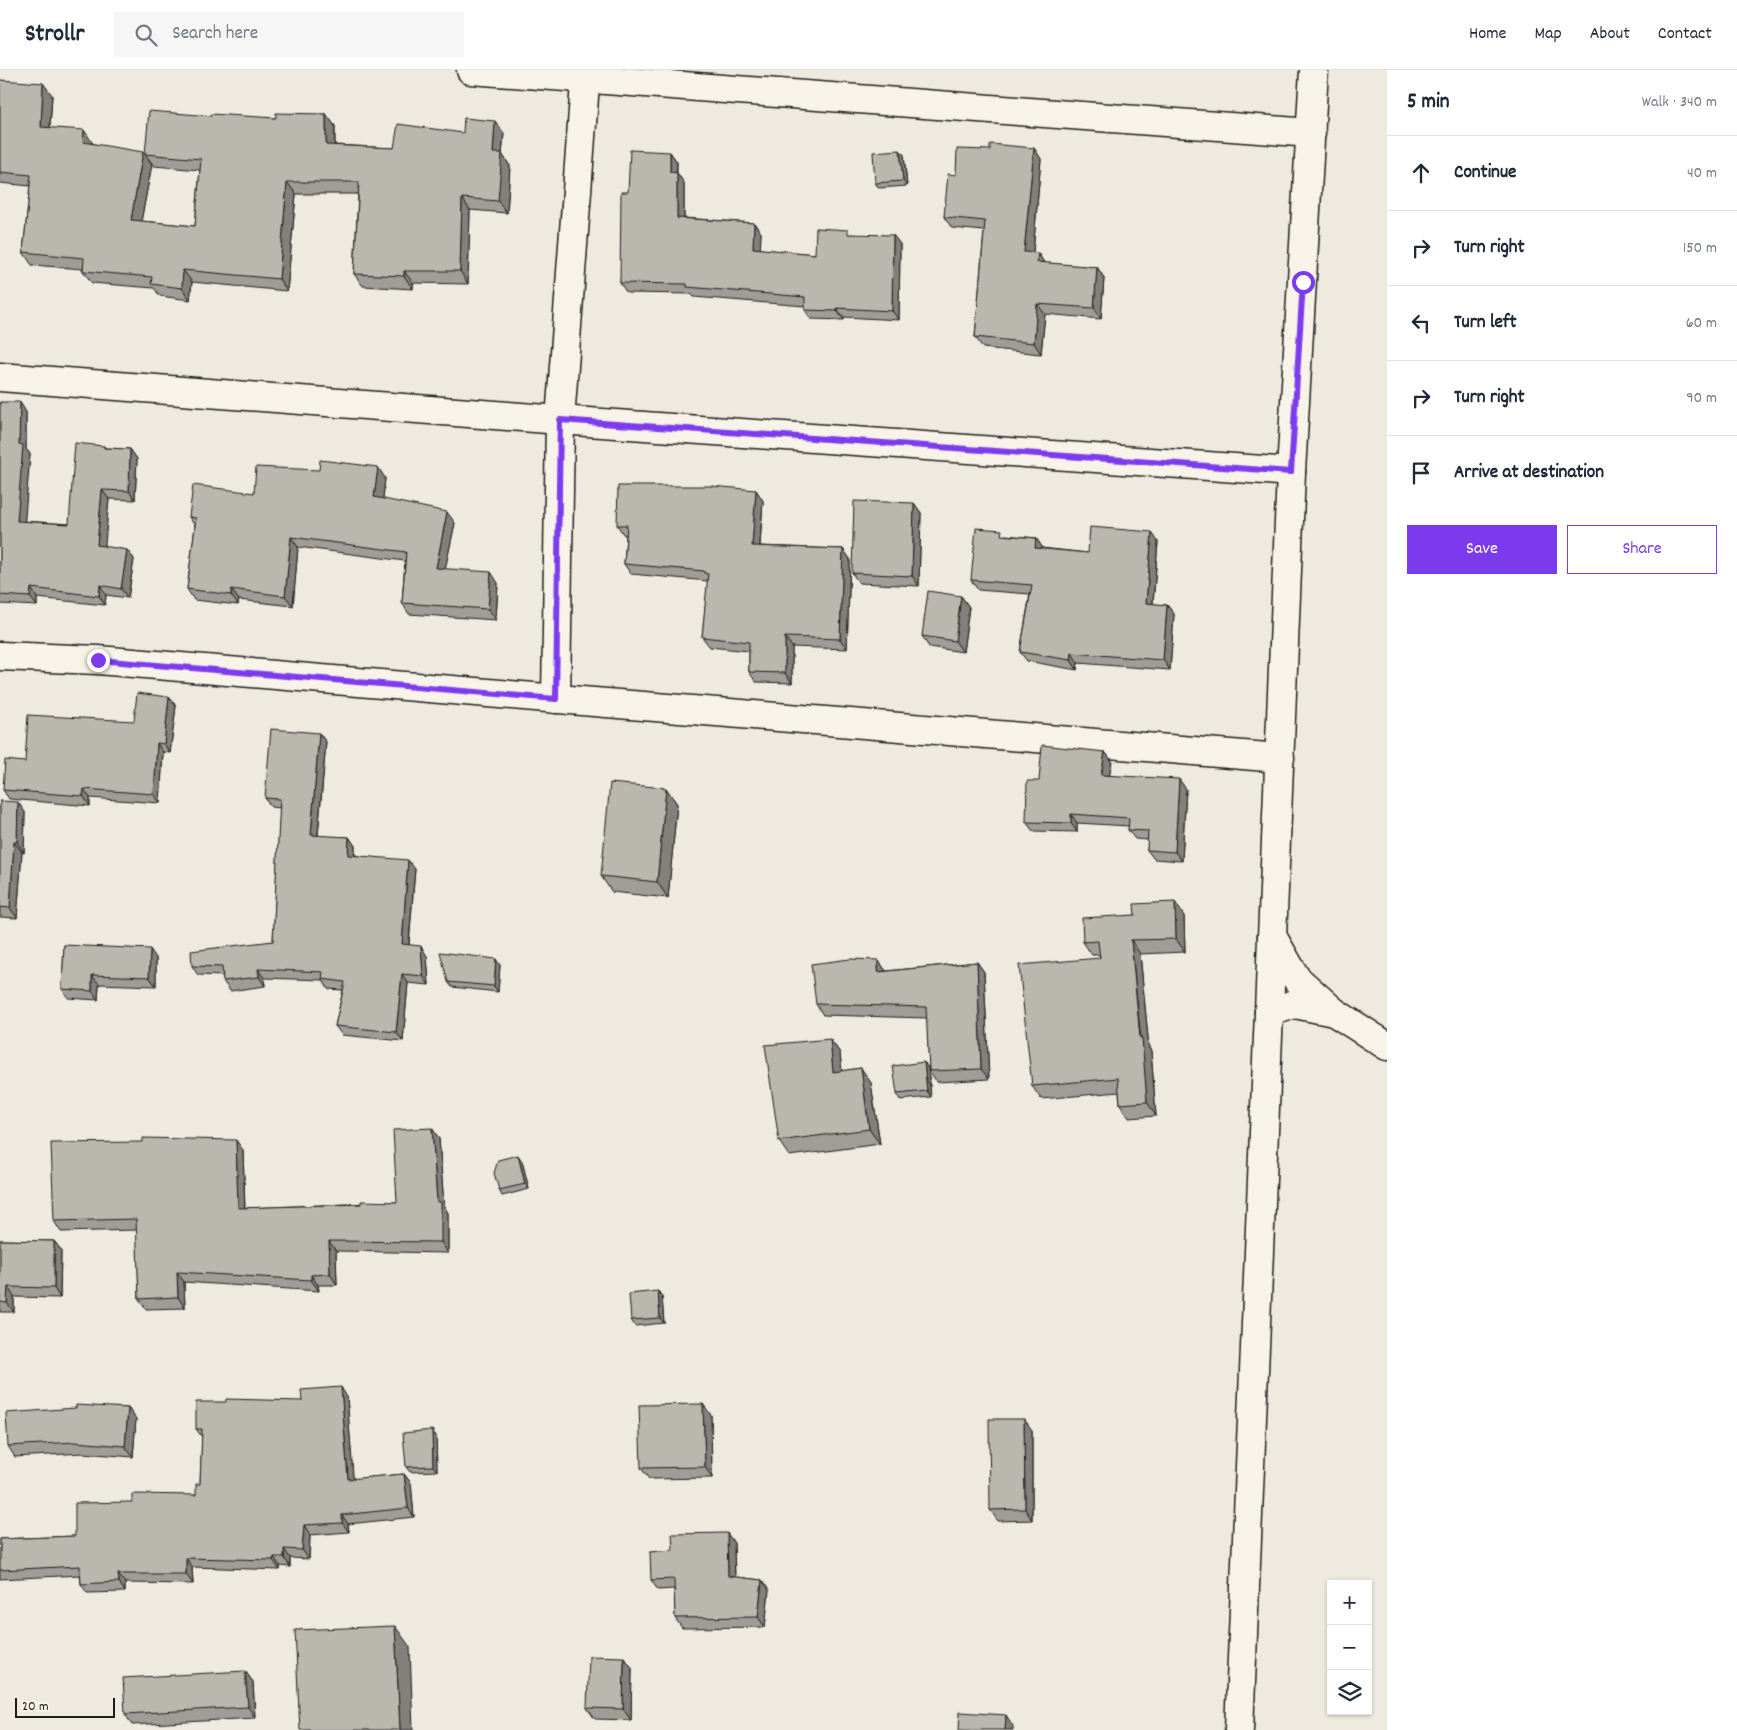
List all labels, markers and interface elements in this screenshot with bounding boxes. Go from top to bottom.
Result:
search box [114,12,464,57]
text: Strollr [25,18,84,52]
icon: search [132,21,160,49]
text: Search here [172,21,258,48]
text: Home [1469,22,1506,47]
text: Map [1534,22,1562,47]
text: About [1590,22,1630,47]
text: Contact [1658,22,1712,47]
text: 5 min [1407,88,1450,118]
text: Walk · 340 m [1642,91,1717,114]
icon: ahead [1407,159,1435,187]
text: Continue [1454,160,1516,187]
text: 40 m [1687,162,1717,185]
icon: right [1407,234,1435,262]
text: Turn right [1454,235,1525,262]
text: 150 m [1683,237,1717,260]
route start [1292,271,1315,294]
icon: left [1407,309,1435,337]
text: Turn left [1454,310,1517,337]
text: 60 m [1686,312,1717,335]
icon: right [1407,384,1435,412]
text: Turn right [1454,385,1525,412]
text: 90 m [1686,387,1717,410]
icon: arrive [1407,459,1435,487]
text: Arrive at destination [1454,460,1604,487]
button: Save [1407,525,1557,574]
button: Share [1567,525,1717,574]
route end [87,649,110,672]
map controls [1327,1580,1372,1715]
button: + [1327,1580,1372,1625]
button: − [1327,1625,1372,1670]
button: layers [1327,1670,1372,1715]
scale bar [15,1695,115,1718]
text: 20 m [22,1697,49,1717]

